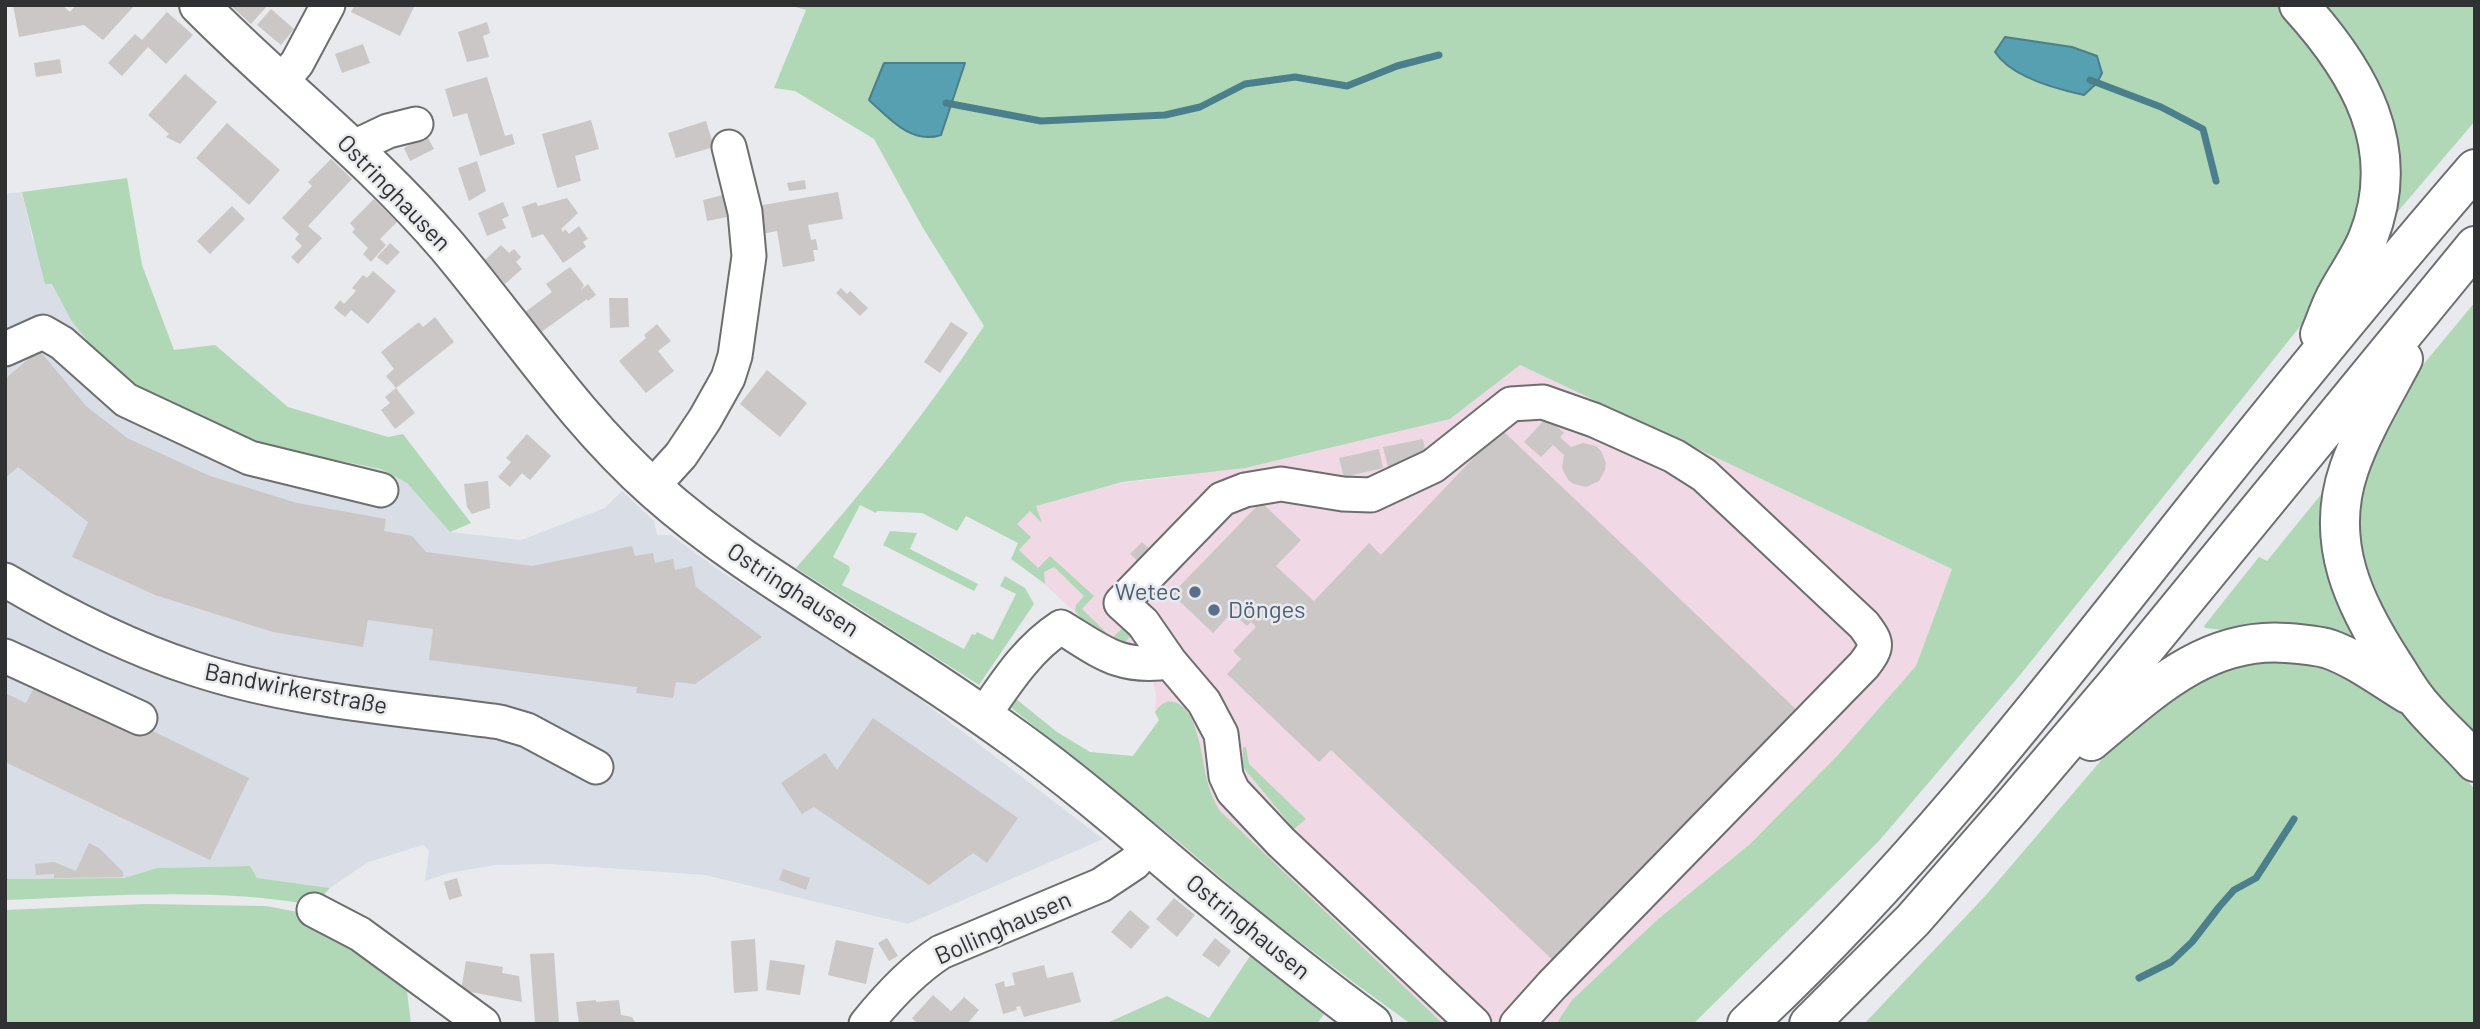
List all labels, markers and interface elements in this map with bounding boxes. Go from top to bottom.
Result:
street label: Ostringhausen [331,129,457,257]
street label: Ostringhausen [722,537,864,643]
place label: Wetec [1115,578,1181,606]
marker: Wetec [1187,584,1203,600]
place label: Dönges [1228,596,1306,624]
marker: Dönges [1206,602,1222,618]
street label: Bandwirkerstraße [202,657,390,721]
street label: Ostringhausen [1180,868,1316,986]
street label: Bollinghausen [930,885,1076,971]

